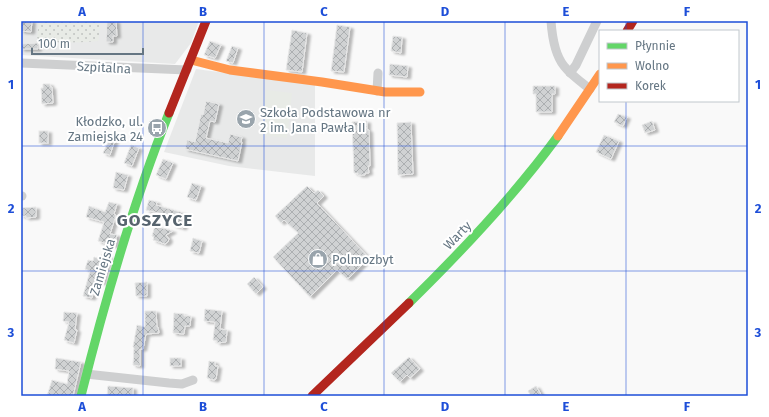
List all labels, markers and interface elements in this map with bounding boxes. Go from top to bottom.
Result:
text: A [77,4,86,19]
text: B [199,4,207,19]
text: C [320,4,328,19]
text: D [441,4,450,19]
text: E [563,4,570,19]
text: F [684,4,691,19]
scale bar [32,30,143,56]
legend [599,30,739,102]
text: 100 m [38,37,70,51]
text: Płynnie [635,39,676,53]
street label: Szpitalna [77,59,131,76]
text: Wolno [635,59,669,73]
text: 1 [8,77,14,92]
text: 1 [755,77,761,92]
text: Korek [635,79,667,93]
place label: Szkoła Podstawowa nr 2 im. Jana Pawła II [260,105,391,135]
school or university icon: Szkoła Podstawowa nr 2 im. Jana Pawła II [235,108,257,130]
place label: Kłodzko, ul. Zamiejska 24 [68,114,143,144]
bus stop icon: Kłodzko, ul. Zamiejska 24 [146,117,168,139]
text: 2 [8,201,15,216]
text: 2 [755,201,762,216]
district label: GOSZYCE [117,210,193,231]
street label: Warty [440,218,475,253]
street label: Zamiejska [87,237,118,297]
shop icon: Polmozbyt [307,248,329,270]
place label: Polmozbyt [332,252,394,267]
text: 3 [7,325,15,340]
text: 3 [754,325,762,340]
text: A [77,399,86,414]
text: B [199,399,207,414]
text: C [320,399,328,414]
text: D [441,399,450,414]
text: E [563,399,570,414]
text: F [684,399,691,414]

